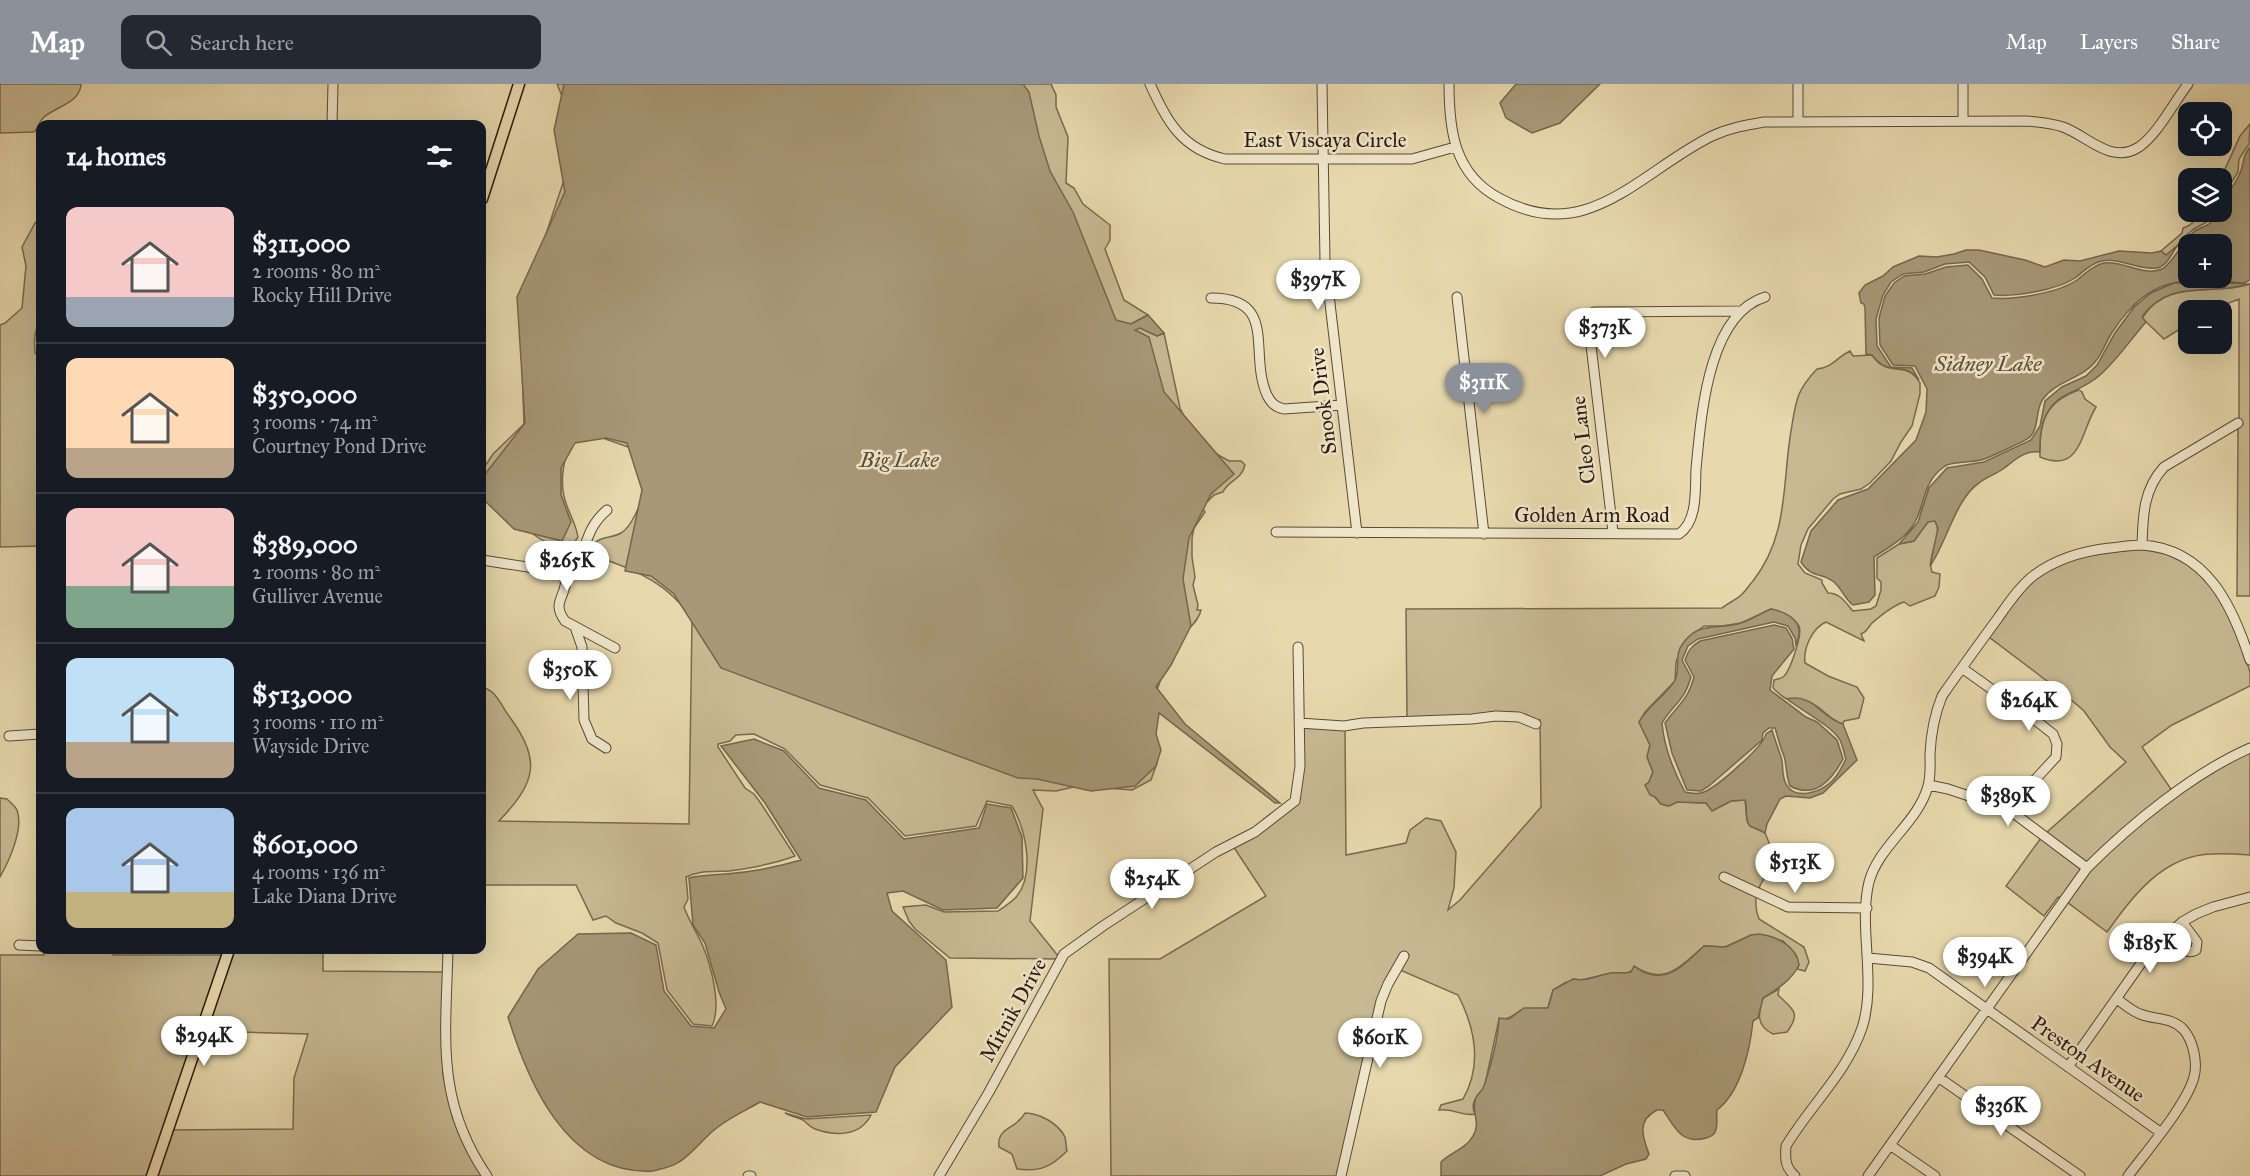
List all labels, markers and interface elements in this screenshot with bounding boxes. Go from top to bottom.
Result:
search box [121,15,541,69]
text: Map [30,25,85,60]
icon: search [142,26,175,59]
text: Search here [190,29,294,56]
text: Map [2006,29,2047,55]
text: Layers [2080,29,2138,55]
text: Share [2171,29,2220,55]
map controls [2178,102,2232,354]
button: locate [2178,102,2232,156]
street label: East Viscaya Circle [1243,127,1407,153]
text: 14 homes [66,140,166,172]
icon: filters [423,140,456,173]
button: layers [2178,168,2232,222]
text: $311,000 [252,227,351,259]
icon: home [114,231,186,303]
button: + [2178,234,2232,288]
text: 2 rooms · 80 m² [252,259,380,283]
pin: $397K [1276,260,1360,311]
text: $397K [1290,267,1346,291]
text: Rocky Hill Drive [252,283,392,307]
button: − [2178,300,2232,354]
pin: $373K [1563,308,1647,359]
text: $373K [1579,315,1631,339]
street label: Snook Drive [1304,346,1342,456]
water label: Sidney Lake [1933,350,2042,377]
pin: $311K [1442,363,1526,414]
text: $311K [1459,370,1509,394]
text: $350,000 [252,378,357,410]
icon: home [114,382,186,454]
street label: Cleo Lane [1565,394,1601,485]
text: 3 rooms · 74 m² [252,410,377,434]
text: Courtney Pond Drive [252,434,426,458]
water label: Big Lake [859,446,939,473]
street label: Golden Arm Road [1514,502,1670,528]
text: $389,000 [252,528,358,560]
icon: home [114,532,186,604]
pin: $265K [525,541,609,592]
text: $265K [539,548,595,572]
text: 2 rooms · 80 m² [252,560,380,584]
text: Gulliver Avenue [252,584,383,608]
pin: $350K [528,650,612,701]
text: $350K [542,657,598,681]
text: $513,000 [252,678,352,710]
pin: $264K [1987,681,2071,732]
icon: home [114,682,186,754]
text: $264K [2000,688,2058,712]
text: 3 rooms · 110 m² [252,710,383,734]
text: Wayside Drive [252,734,369,758]
pin: $389K [1966,776,2050,827]
text: $389K [1980,783,2036,807]
text: $601,000 [252,828,358,860]
icon: home [114,832,186,904]
pin: $513K [1753,843,1837,894]
text: $513K [1769,850,1821,874]
pin: $254K [1110,859,1194,910]
text: 4 rooms · 136 m² [252,860,385,884]
text: $254K [1124,866,1180,890]
text: Lake Diana Drive [252,884,397,908]
pin: $185K [2108,923,2192,974]
text: $185K [2123,930,2177,954]
pin: $394K [1943,937,2027,988]
text: $394K [1957,944,2013,968]
street label: Mitnik Drive [974,953,1052,1066]
street label: Preston Avenue [2026,1010,2150,1108]
pin: $294K [162,1016,246,1067]
pin: $601K [1338,1018,1422,1069]
text: $294K [175,1023,233,1047]
text: $601K [1352,1025,1408,1049]
pin: $336K [1959,1086,2043,1137]
text: $336K [1975,1093,2027,1117]

